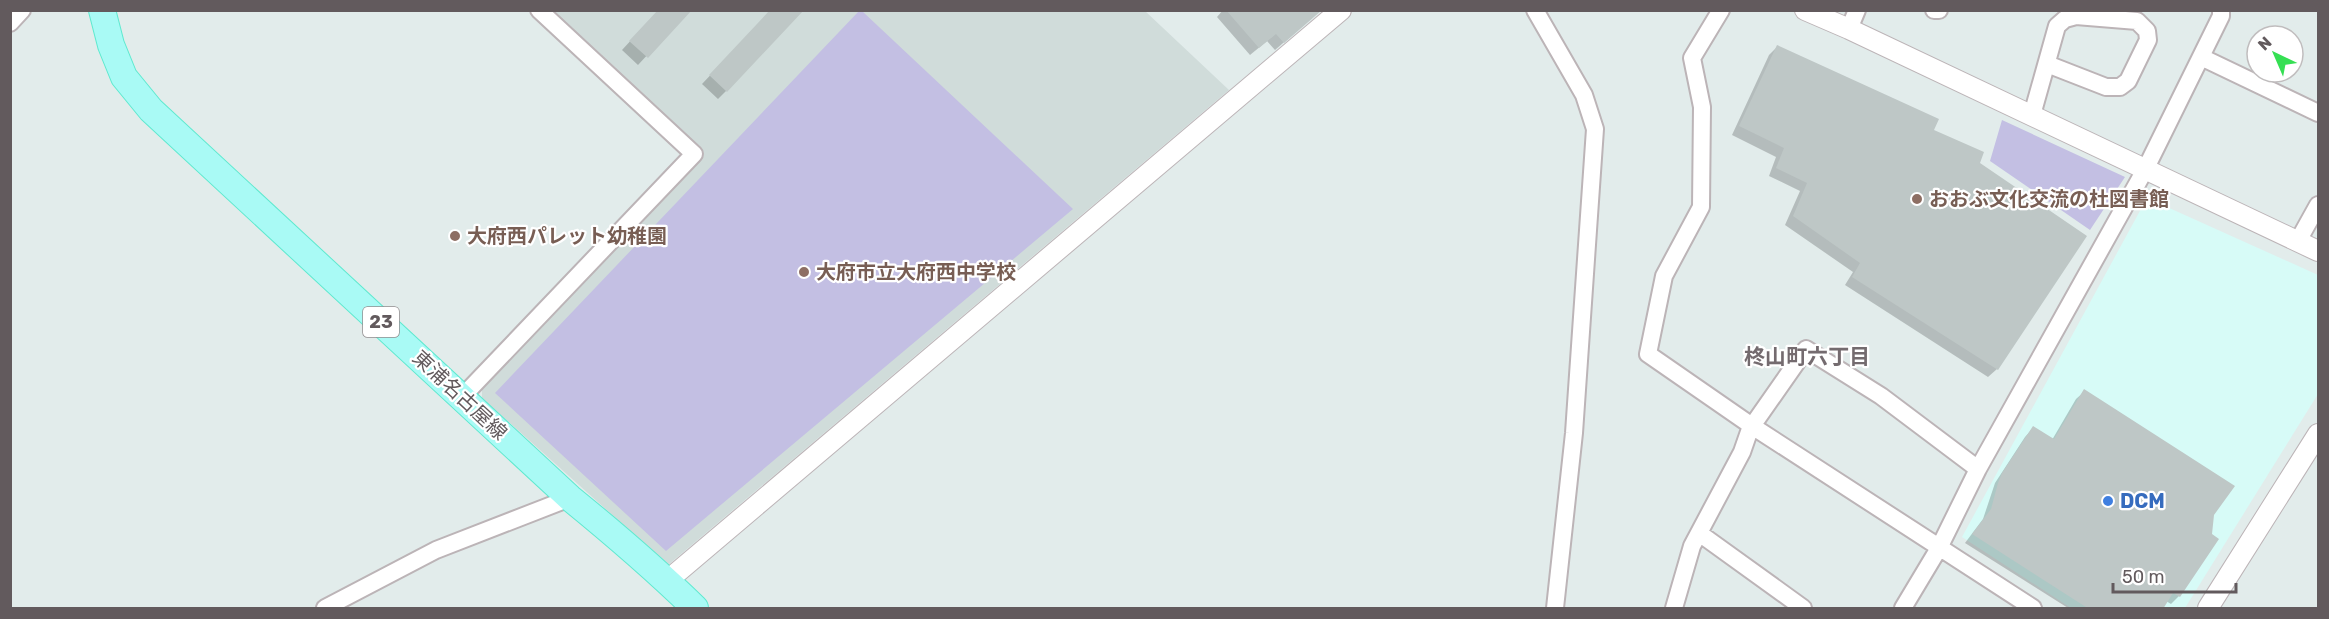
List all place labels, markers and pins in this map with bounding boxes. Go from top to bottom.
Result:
place label: おおぶ文化交流の杜図書館 [1929,187,2169,211]
marker: おおぶ文化交流の杜図書館 [1910,192,1924,206]
place label: 大府西パレット幼稚園 [467,224,667,248]
marker: 大府西パレット幼稚園 [448,229,462,243]
place label: 大府市立大府西中学校 [816,260,1016,284]
marker: 大府市立大府西中学校 [797,265,811,279]
place label: DCM [2120,489,2165,513]
marker: DCM [2101,494,2115,508]

